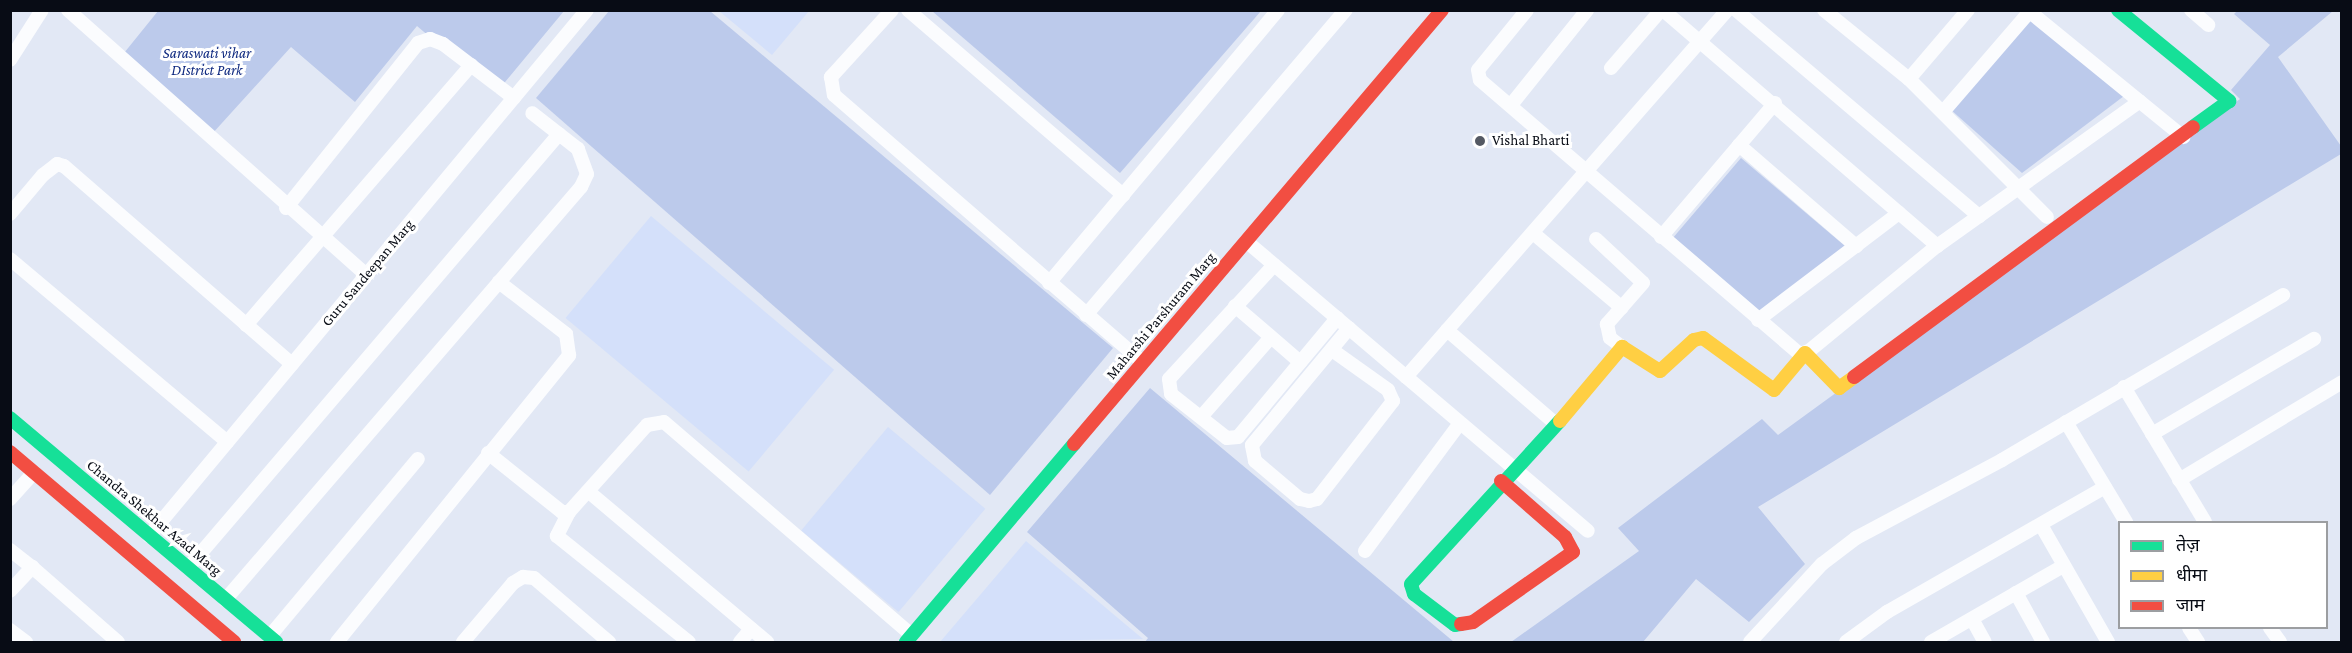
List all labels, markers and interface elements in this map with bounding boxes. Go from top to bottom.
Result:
park label: Saraswati vihar DIstrict Park [163,44,251,79]
place label: Vishal Bharti [1492,132,1569,150]
marker: Vishal Bharti [1473,134,1487,148]
street label: Guru Sandeepan Marg [318,216,418,330]
street label: Maharshi Parshuram Marg [1103,249,1219,383]
street label: Chandra Shekhar Azad Marg [83,456,225,580]
legend [2118,521,2328,629]
text: तेज़ [2176,535,2200,555]
text: धीमा [2176,565,2207,585]
text: जाम [2176,595,2205,615]

